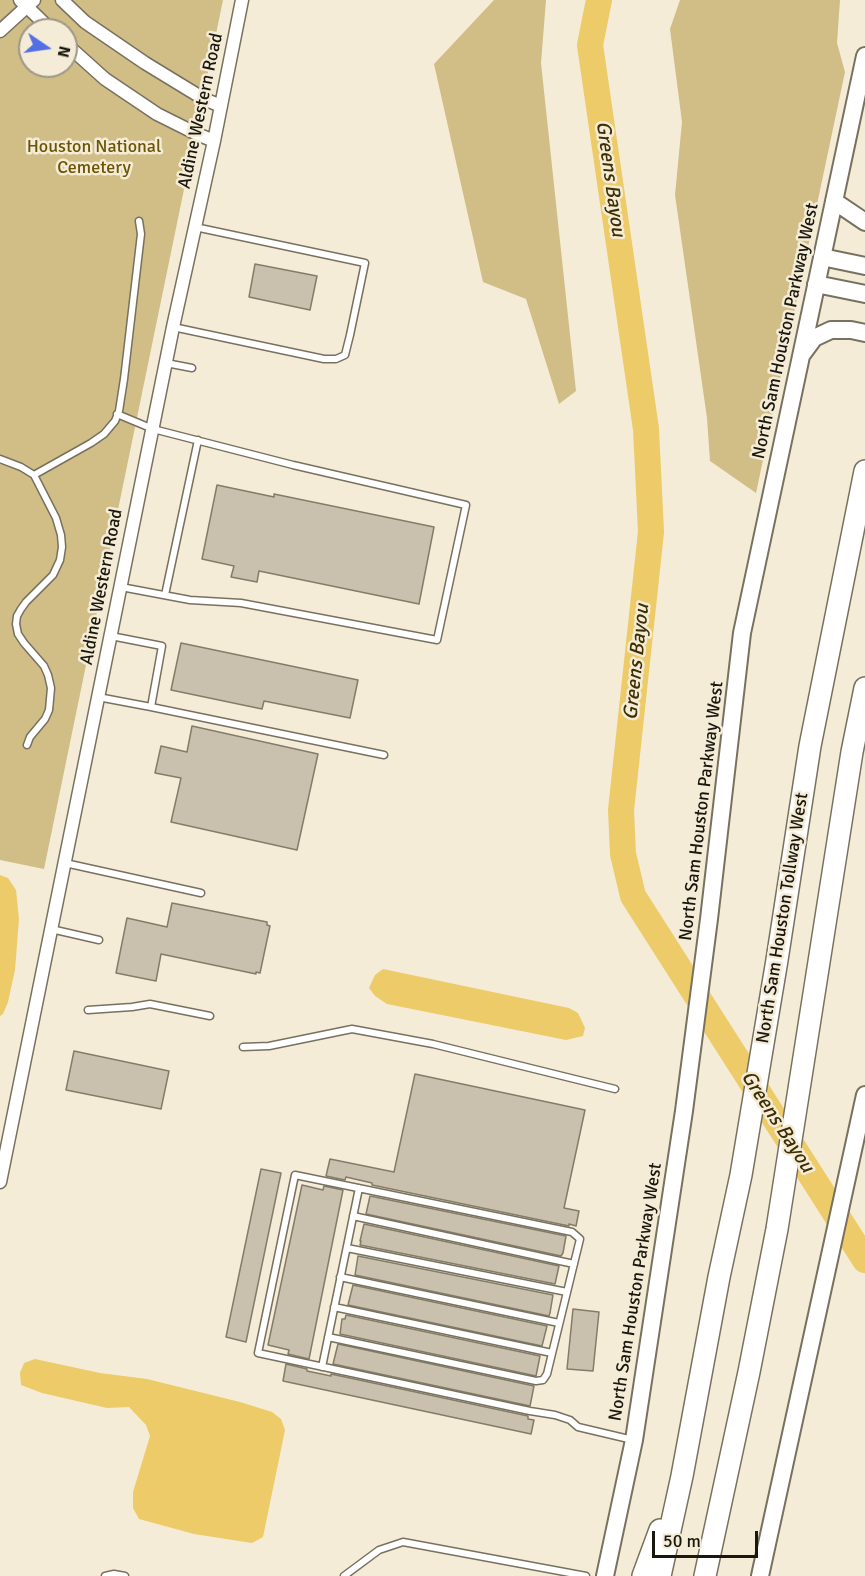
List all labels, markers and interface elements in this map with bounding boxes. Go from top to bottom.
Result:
north arrow [18,18,78,78]
street label: Aldine Western Road [174,31,228,191]
text: N [53,44,75,59]
water label: Greens Bayou [590,120,630,238]
park label: Houston National Cemetery [27,136,161,178]
street label: North Sam Houston Parkway West [748,201,824,461]
street label: Aldine Western Road [76,507,128,667]
water label: Greens Bayou [619,603,655,721]
street label: North Sam Houston Parkway West [675,680,729,942]
street label: North Sam Houston Tollway West [753,791,813,1045]
water label: Greens Bayou [735,1067,819,1177]
street label: North Sam Houston Parkway West [605,1161,667,1423]
scale bar [655,1519,762,1557]
text: 50 m [663,1530,701,1552]

